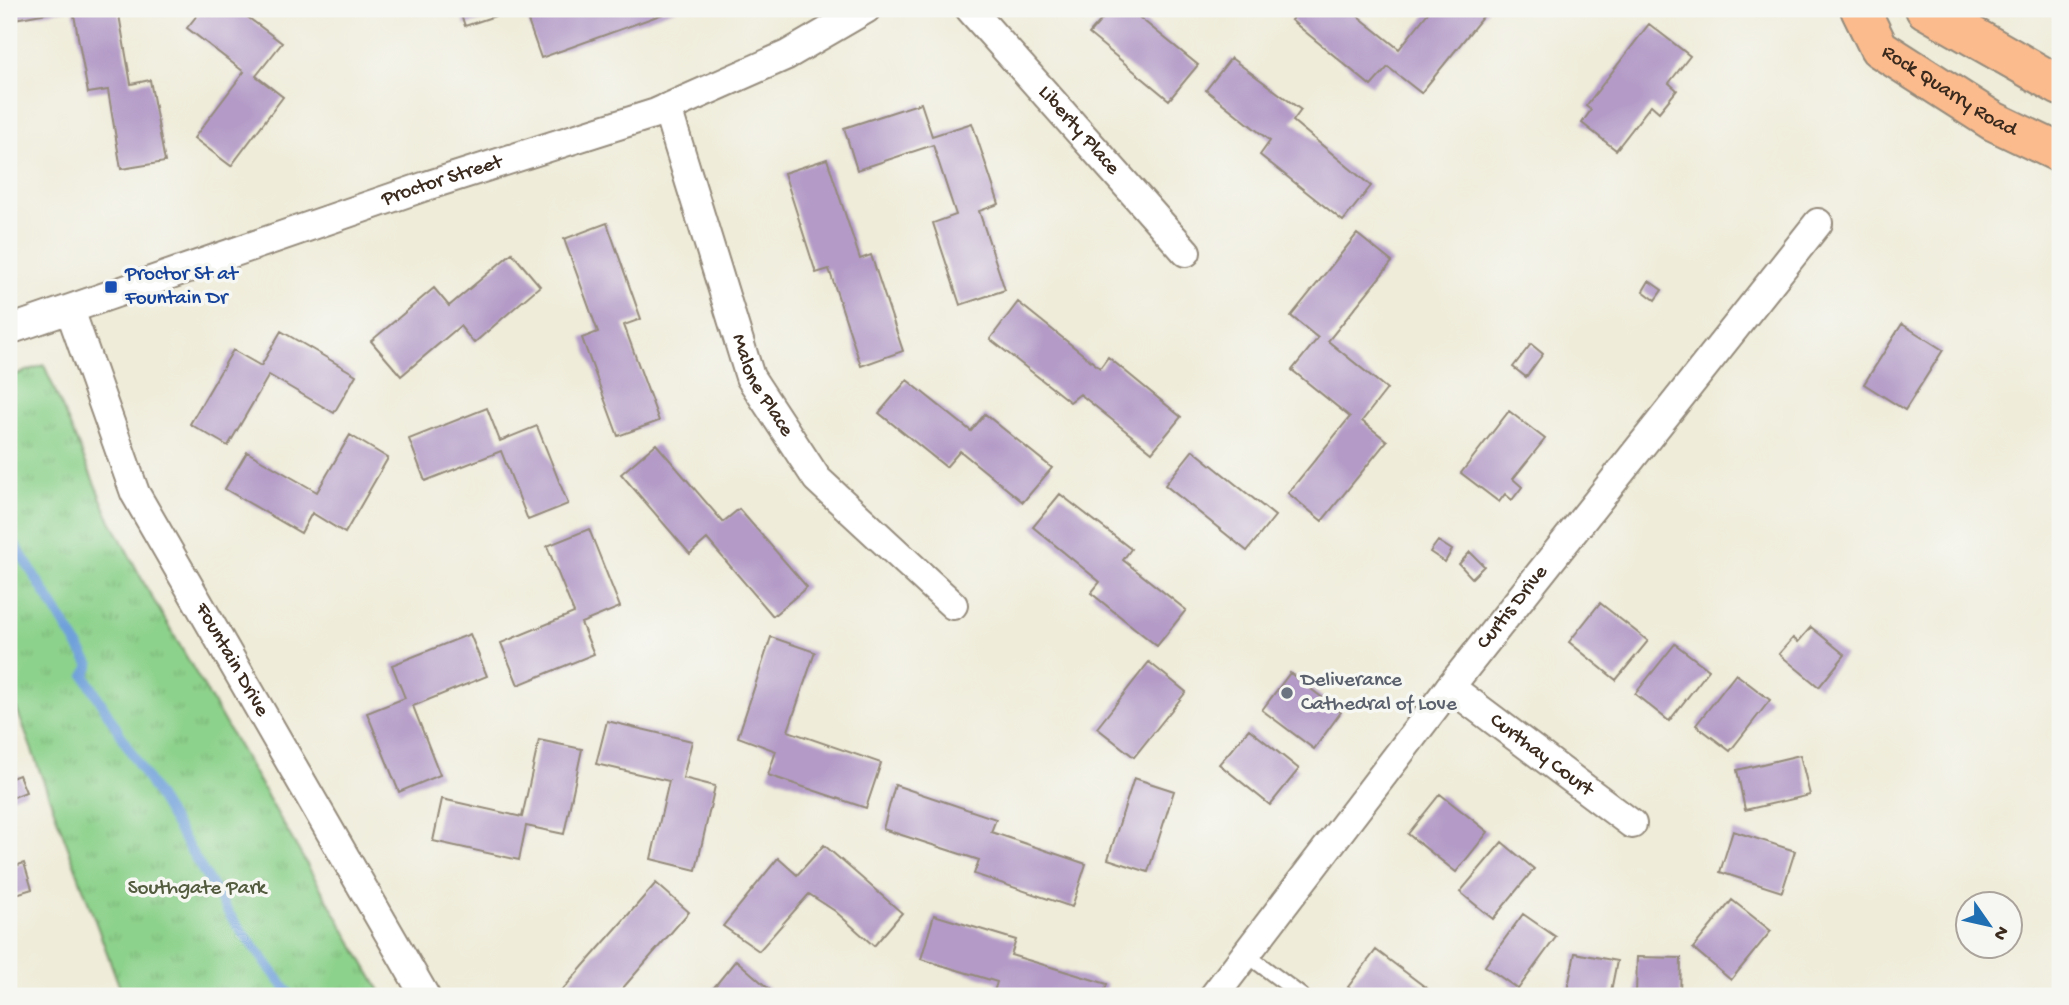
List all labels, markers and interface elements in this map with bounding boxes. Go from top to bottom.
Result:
street label: Rock Quarry Road [1876,40,2022,144]
street label: Liberty Place [1032,81,1125,182]
street label: Proctor Street [378,149,508,213]
place label: Proctor St at Fountain Dr [124,263,240,312]
marker: Proctor St at Fountain Dr [103,279,119,295]
street label: Malone Place [725,331,799,443]
street label: Curtis Drive [1472,560,1555,655]
street label: Fountain Drive [188,598,274,722]
place label: Deliverance Cathedral of Love [1299,669,1458,718]
marker: Deliverance Cathedral of Love [1279,685,1295,701]
street label: Curthay Court [1484,708,1600,804]
park label: Southgate Park [128,877,269,902]
north arrow [1954,890,2024,960]
text: N [1987,921,2013,944]

